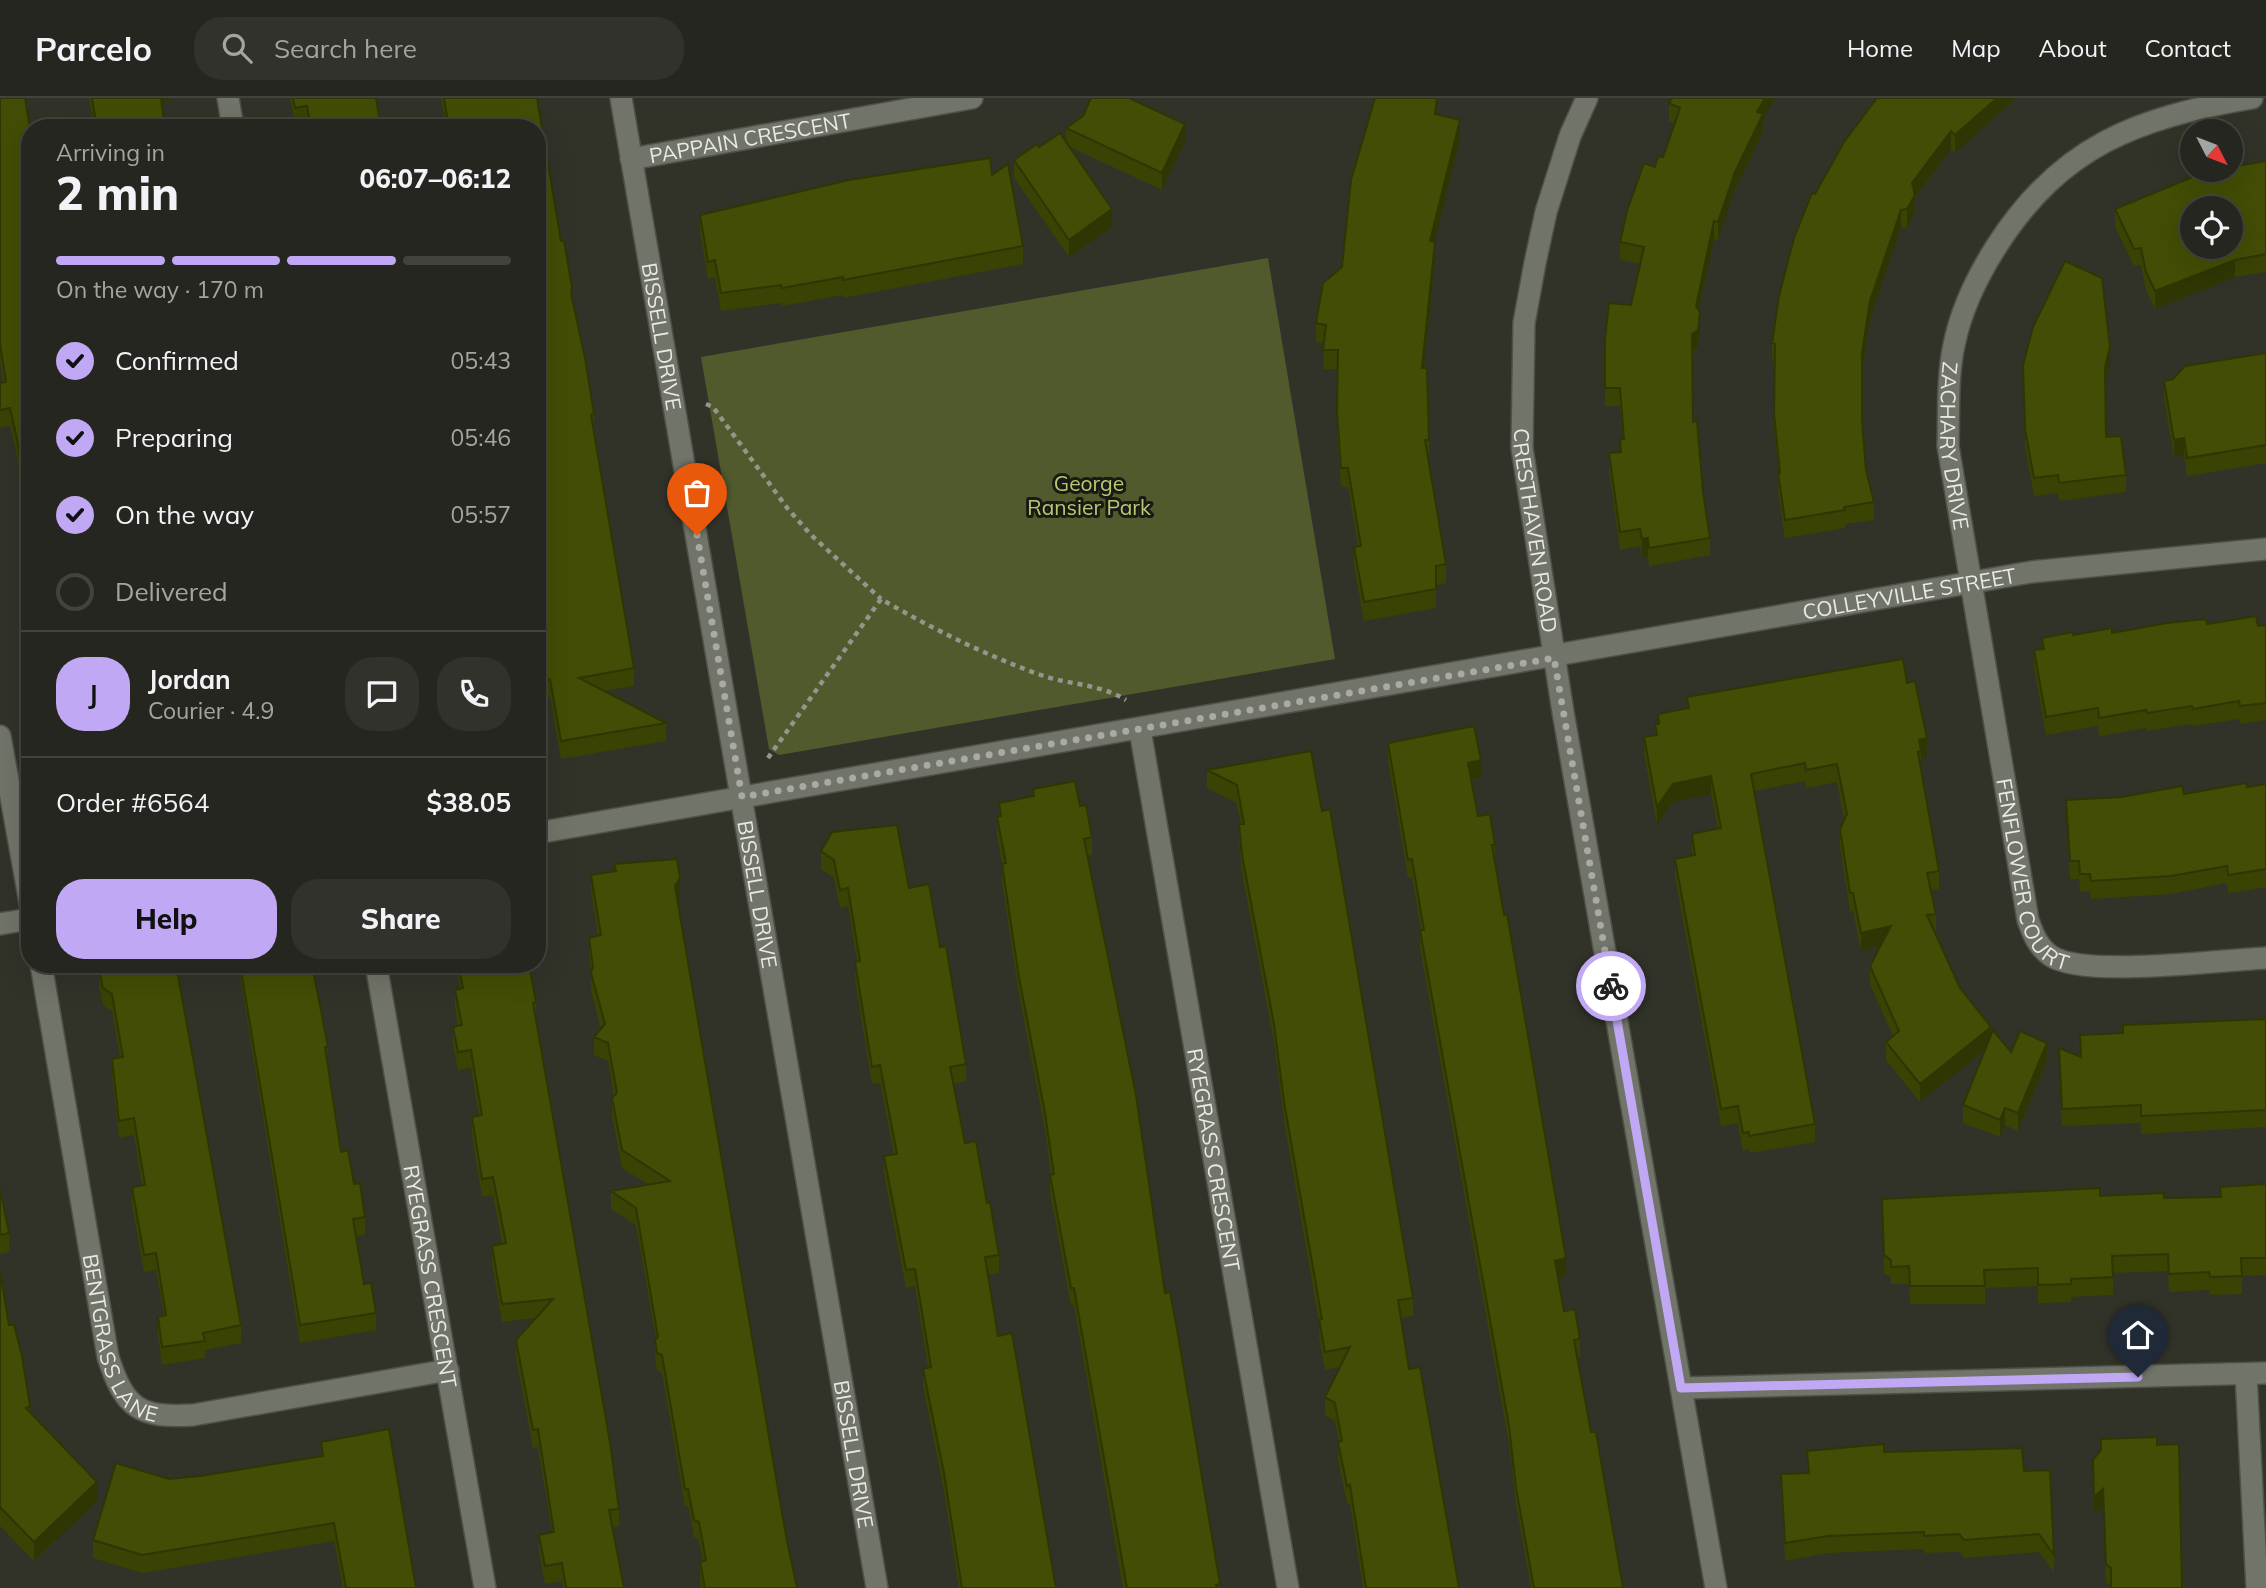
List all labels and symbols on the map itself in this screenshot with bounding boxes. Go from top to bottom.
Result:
street label: PAPPAIN CRESCENT [647,107,853,169]
north arrow [2180,119,2244,182]
street label: BISSELL DRIVE [637,261,687,412]
street label: ZACHARY DRIVE [1935,361,1975,532]
street label: CRESTHAVEN ROAD [1508,428,1564,635]
pin [667,463,727,535]
park label: George Ransier Park [1027,470,1151,520]
street label: COLLEYVILLE STREET [1800,562,2018,625]
street label: FENFLOWER COURT [1991,776,2073,975]
street label: BISSELL DRIVE [732,819,783,970]
courier [1576,951,1646,1021]
street label: RYEGRASS CRESCENT [1182,1046,1246,1273]
street label: RYEGRASS CRESCENT [398,1163,463,1390]
street label: BENTGRASS LANE [78,1252,161,1427]
pin [2108,1305,2168,1377]
street label: BISSELL DRIVE [829,1378,879,1530]

